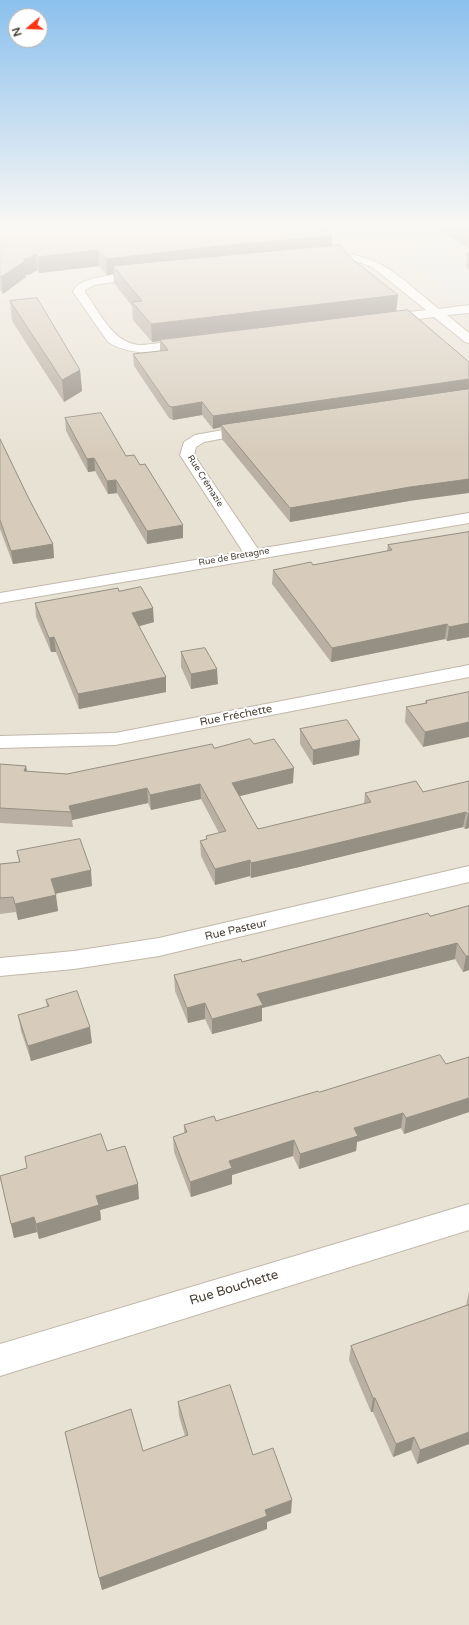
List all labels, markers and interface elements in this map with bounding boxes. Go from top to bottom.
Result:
north arrow [8,8,48,48]
text: N [10,25,25,38]
street label: Rue Crémazie [185,453,225,509]
street label: Rue de Bretagne [198,545,270,569]
street label: Rue Fréchette [199,702,273,730]
street label: Rue Pasteur [204,916,268,944]
street label: Rue Bouchette [188,1267,280,1309]

